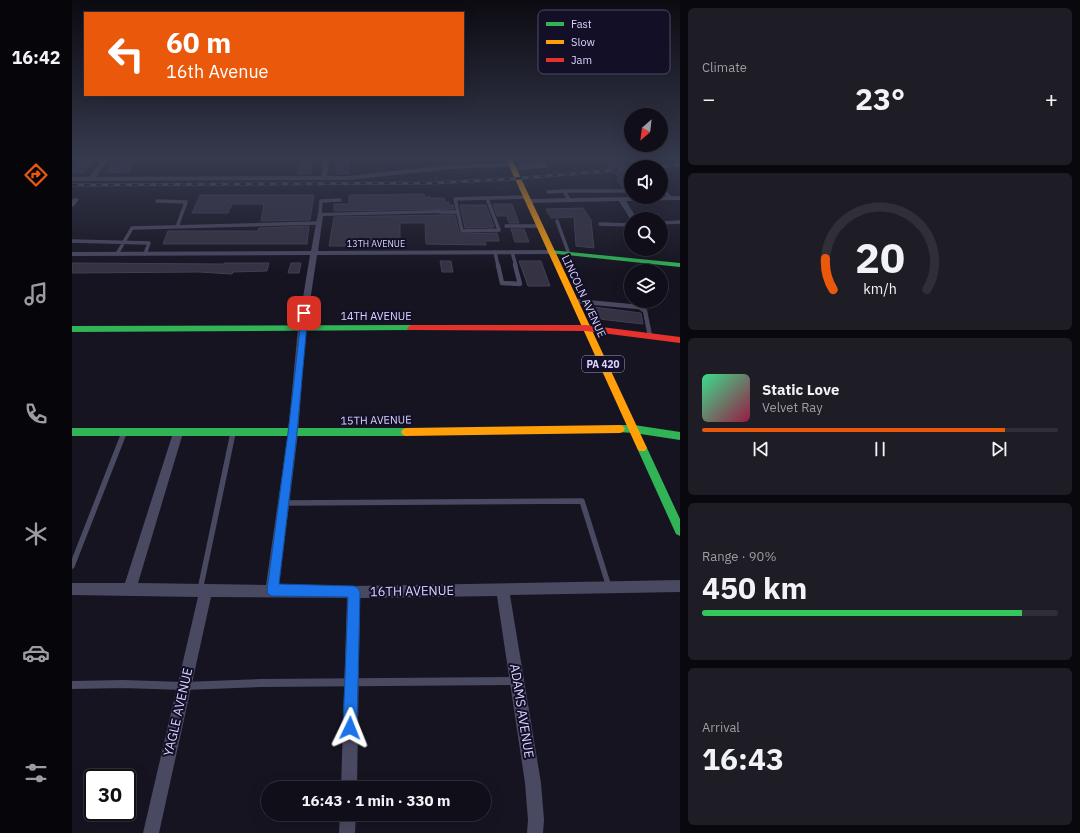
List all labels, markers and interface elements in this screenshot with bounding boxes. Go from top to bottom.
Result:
legend [538,10,670,74]
text: Fast [571,17,592,31]
text: 60 m [166,24,231,61]
icon: left [100,28,152,80]
text: Slow [571,35,595,49]
text: 16:42 [11,46,61,69]
text: Jam [571,53,592,67]
text: Climate [702,59,747,76]
text: 16th Avenue [166,60,269,83]
text: 23° [855,79,905,118]
text: − [702,84,715,113]
text: + [1045,84,1058,113]
north arrow [624,108,668,152]
map controls [624,108,668,308]
button: sound [624,160,668,204]
icon: directions [22,161,50,189]
button: search [624,212,668,256]
text: 20 [855,229,905,283]
street label: 13TH AVENUE [347,238,405,249]
street label: LINCOLN AVENUE [559,253,609,339]
button: layers [624,264,668,308]
text: km/h [863,278,897,297]
icon: music [22,280,50,308]
pin [287,296,321,330]
icon: arrive [293,302,315,324]
street label: 14TH AVENUE [340,309,412,323]
road number: PA 420 [582,356,624,372]
text: Static Love [762,380,839,399]
text: Velvet Ray [762,399,823,416]
icon: phone [22,400,50,428]
street label: 15TH AVENUE [340,412,412,428]
icon: previous [750,438,772,460]
icon: pause [869,438,891,460]
icon: next [988,438,1010,460]
icon: climate [22,520,50,548]
text: Range · 90% [702,548,776,565]
text: 450 km [702,568,807,607]
street label: 16TH AVENUE [370,582,454,600]
icon: car [22,639,50,667]
street label: ADAMS AVENUE [506,663,538,759]
street label: YAGLE AVENUE [160,666,196,758]
position arrow [329,707,371,749]
text: Arrival [702,719,740,736]
text: 16:43 [702,739,784,778]
icon: filters [22,759,50,787]
speed limit sign: 30 [84,769,136,821]
text: 16:43 · 1 min · 330 m [302,791,450,810]

